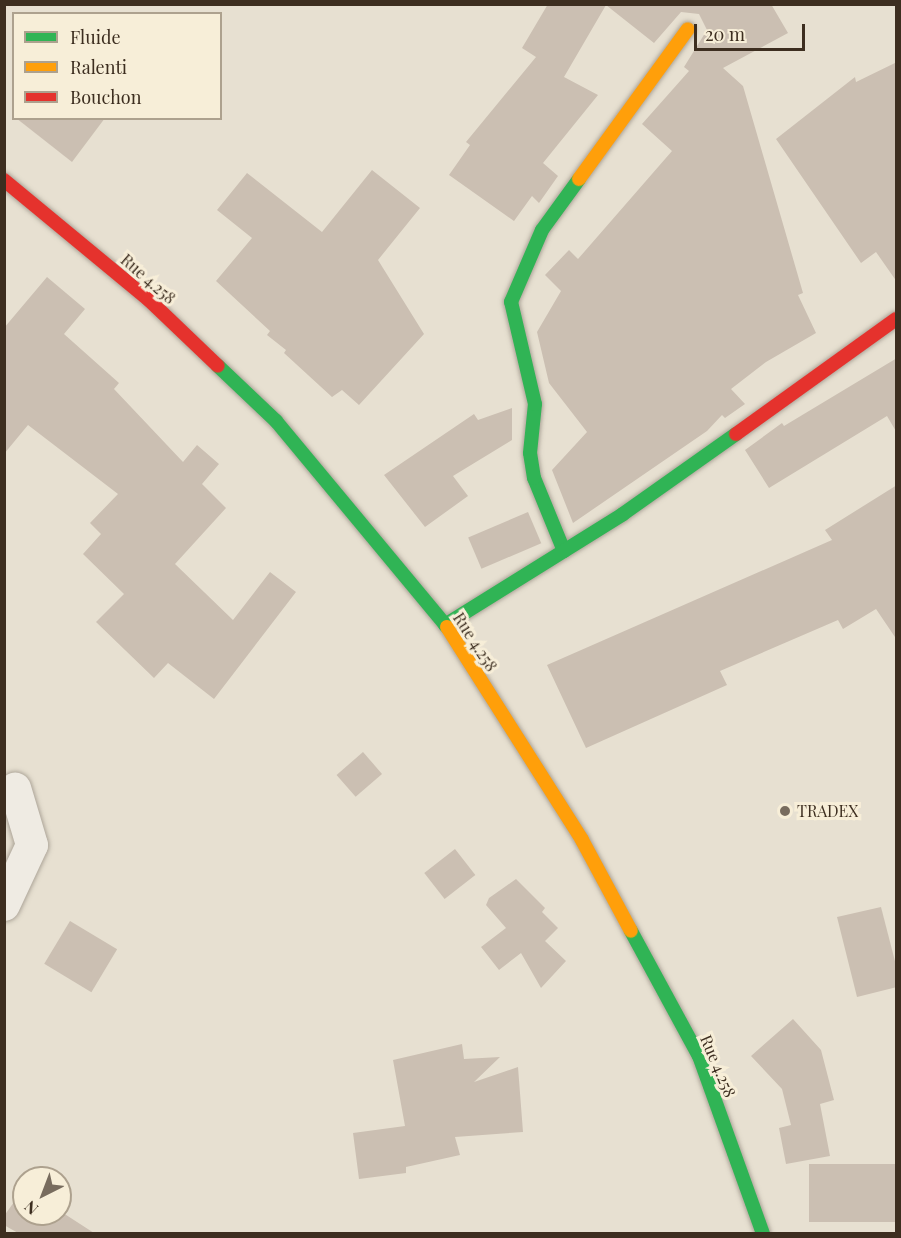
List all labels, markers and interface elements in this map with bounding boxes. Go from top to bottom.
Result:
legend [12,12,222,120]
scale bar [697,12,808,50]
text: 20 m [705,22,745,46]
text: Fluide [70,25,121,49]
text: Ralenti [70,55,127,79]
text: Bouchon [70,85,141,109]
street label: Rue 4.258 [117,250,179,308]
street label: Rue 4.258 [449,609,501,675]
place label: TRADEX [797,801,858,821]
marker: TRADEX [778,804,792,818]
street label: Rue 4.258 [696,1032,740,1100]
north arrow [12,1166,72,1226]
text: N [20,1197,42,1220]

